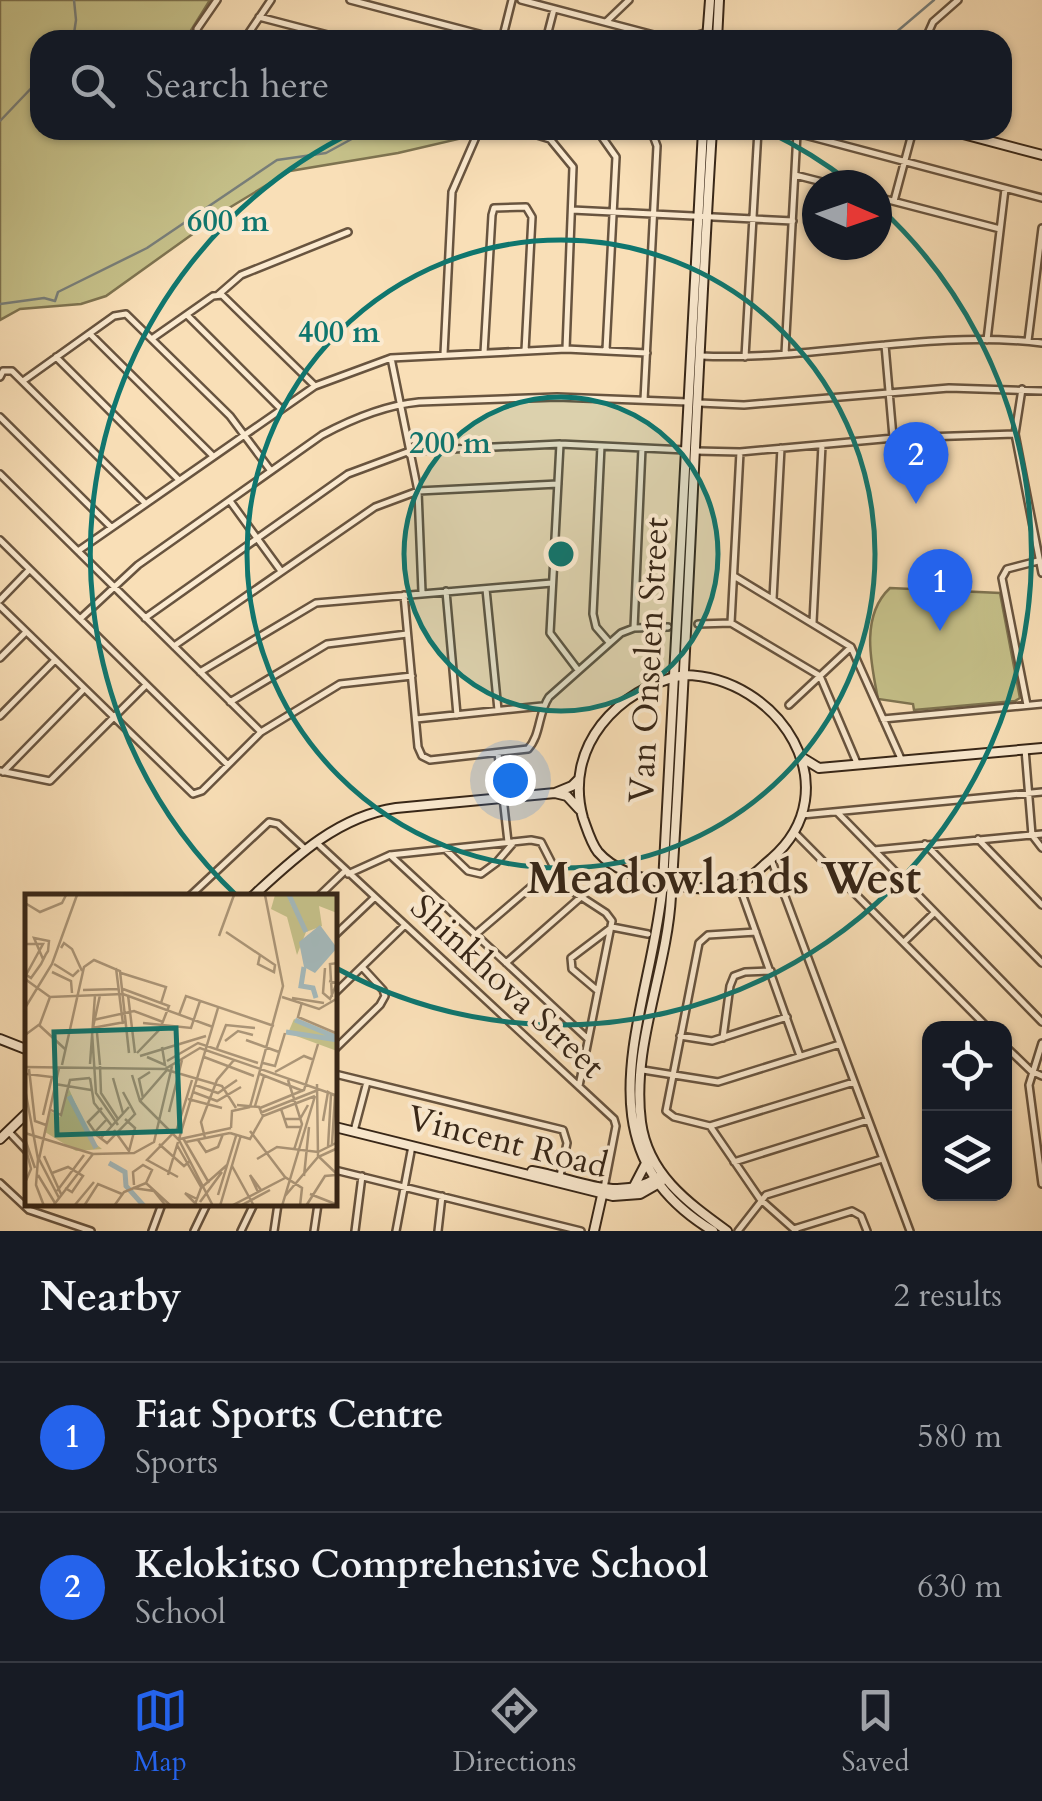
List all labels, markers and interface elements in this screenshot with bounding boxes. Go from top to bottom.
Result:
search box [30,30,1012,140]
icon: search [65,58,120,113]
text: Search here [145,59,329,111]
north arrow [802,170,892,260]
text: 600 m [187,201,269,242]
text: 400 m [298,312,380,353]
pin: 2 [884,422,948,504]
text: 200 m [409,423,491,464]
street label: Van Onselen Street [618,516,680,804]
centre of rings [543,536,579,572]
pin: 1 [908,548,972,631]
your location [485,755,536,806]
district label: Meadowlands West [527,848,921,909]
street label: Shinkhova Street [400,884,615,1089]
inset map [25,894,338,1206]
map controls [922,1021,1012,1201]
button: locate [922,1021,1012,1111]
street label: Vincent Road [403,1094,613,1190]
button: layers [922,1111,1012,1201]
text: Nearby [40,1268,182,1325]
text: 2 results [894,1274,1002,1318]
text: Fiat Sports Centre [135,1389,443,1441]
text: 1 [64,1415,81,1459]
text: 580 m [917,1415,1002,1459]
text: Sports [135,1441,218,1485]
text: Kelokitso Comprehensive School [135,1539,708,1591]
text: 2 [64,1565,81,1609]
text: 630 m [917,1565,1002,1609]
text: School [135,1591,226,1635]
tab: Map [133,1683,188,1781]
tab: Directions [453,1683,576,1781]
tab: Saved [841,1683,909,1781]

